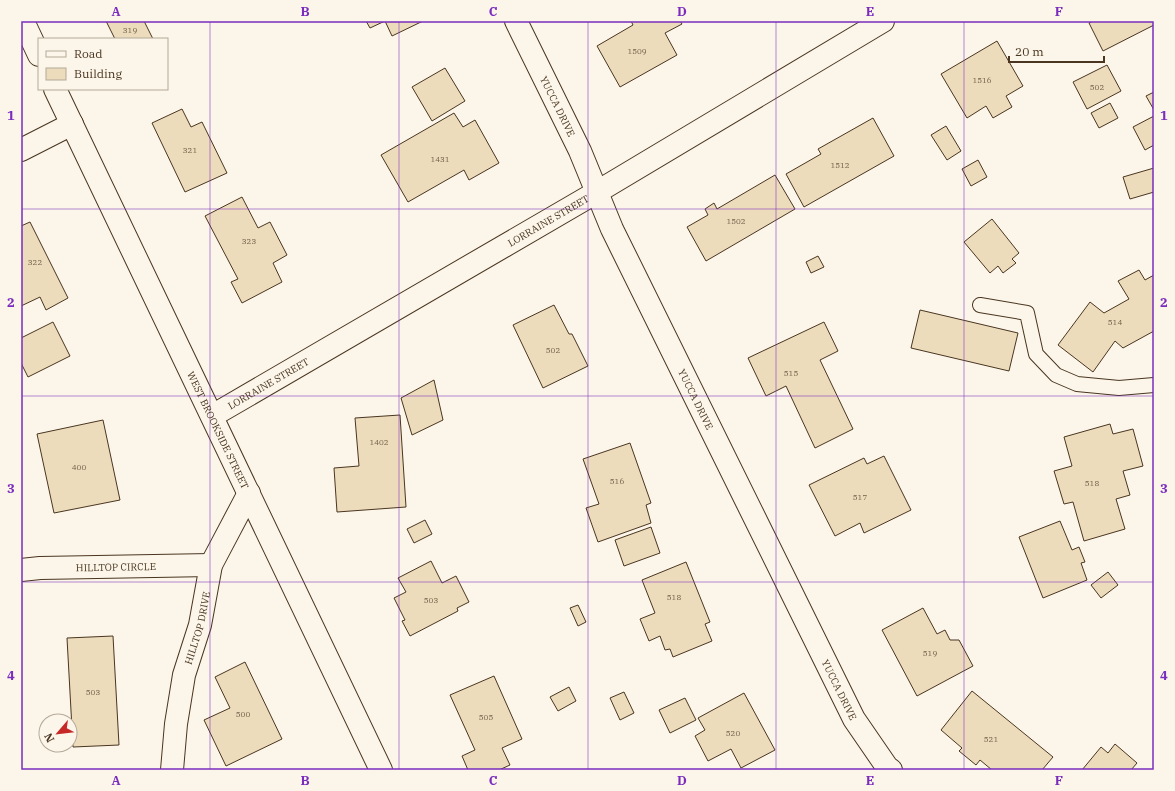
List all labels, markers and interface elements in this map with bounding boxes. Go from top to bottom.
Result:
text: A [111,3,121,20]
text: B [300,3,310,20]
text: C [489,3,498,20]
text: D [677,3,687,20]
text: E [866,3,874,20]
text: F [1055,3,1063,20]
house number: 319 [123,25,137,35]
legend [38,38,168,90]
scale bar [1009,38,1104,64]
text: 20 m [1015,44,1044,59]
text: Road [74,46,103,61]
house number: 1509 [627,46,647,56]
text: Building [74,66,122,81]
street label: YUCCA DRIVE [538,74,578,139]
house number: 1516 [972,75,992,85]
house number: 502 [1090,82,1104,92]
text: 1 [7,107,15,124]
text: 1 [1160,107,1168,124]
house number: 321 [183,145,197,155]
house number: 1431 [430,154,450,164]
house number: 1512 [830,160,850,170]
street label: LORRAINE STREET [505,191,592,249]
house number: 1502 [726,216,746,226]
house number: 323 [242,236,256,246]
house number: 322 [28,257,42,267]
text: 2 [7,294,15,311]
text: 2 [1160,294,1168,311]
house number: 514 [1108,317,1122,327]
house number: 502 [546,345,560,355]
street label: LORRAINE STREET [225,354,312,412]
street label: YUCCA DRIVE [676,367,716,432]
house number: 515 [784,368,798,378]
street label: WEST BROOKSIDE STREET [184,369,252,491]
house number: 1402 [369,437,389,447]
house number: 400 [72,462,86,472]
house number: 516 [610,476,624,486]
house number: 518 [1085,478,1099,488]
text: 3 [7,480,15,497]
text: 3 [1160,480,1168,497]
house number: 517 [853,492,867,502]
street label: HILLTOP CIRCLE [76,559,156,574]
street label: HILLTOP DRIVE [181,590,213,666]
house number: 518 [667,592,681,602]
house number: 503 [424,595,438,605]
house number: 519 [923,648,937,658]
street label: YUCCA DRIVE [819,657,860,722]
text: 4 [7,667,15,684]
text: 4 [1160,667,1168,684]
house number: 503 [86,687,100,697]
house number: 500 [236,709,250,719]
house number: 505 [479,712,493,722]
north arrow [38,713,78,753]
house number: 520 [726,728,740,738]
text: N [41,730,57,745]
house number: 521 [984,734,998,744]
text: A [111,772,121,789]
text: B [300,772,310,789]
text: C [489,772,498,789]
text: D [677,772,687,789]
text: E [866,772,874,789]
text: F [1055,772,1063,789]

